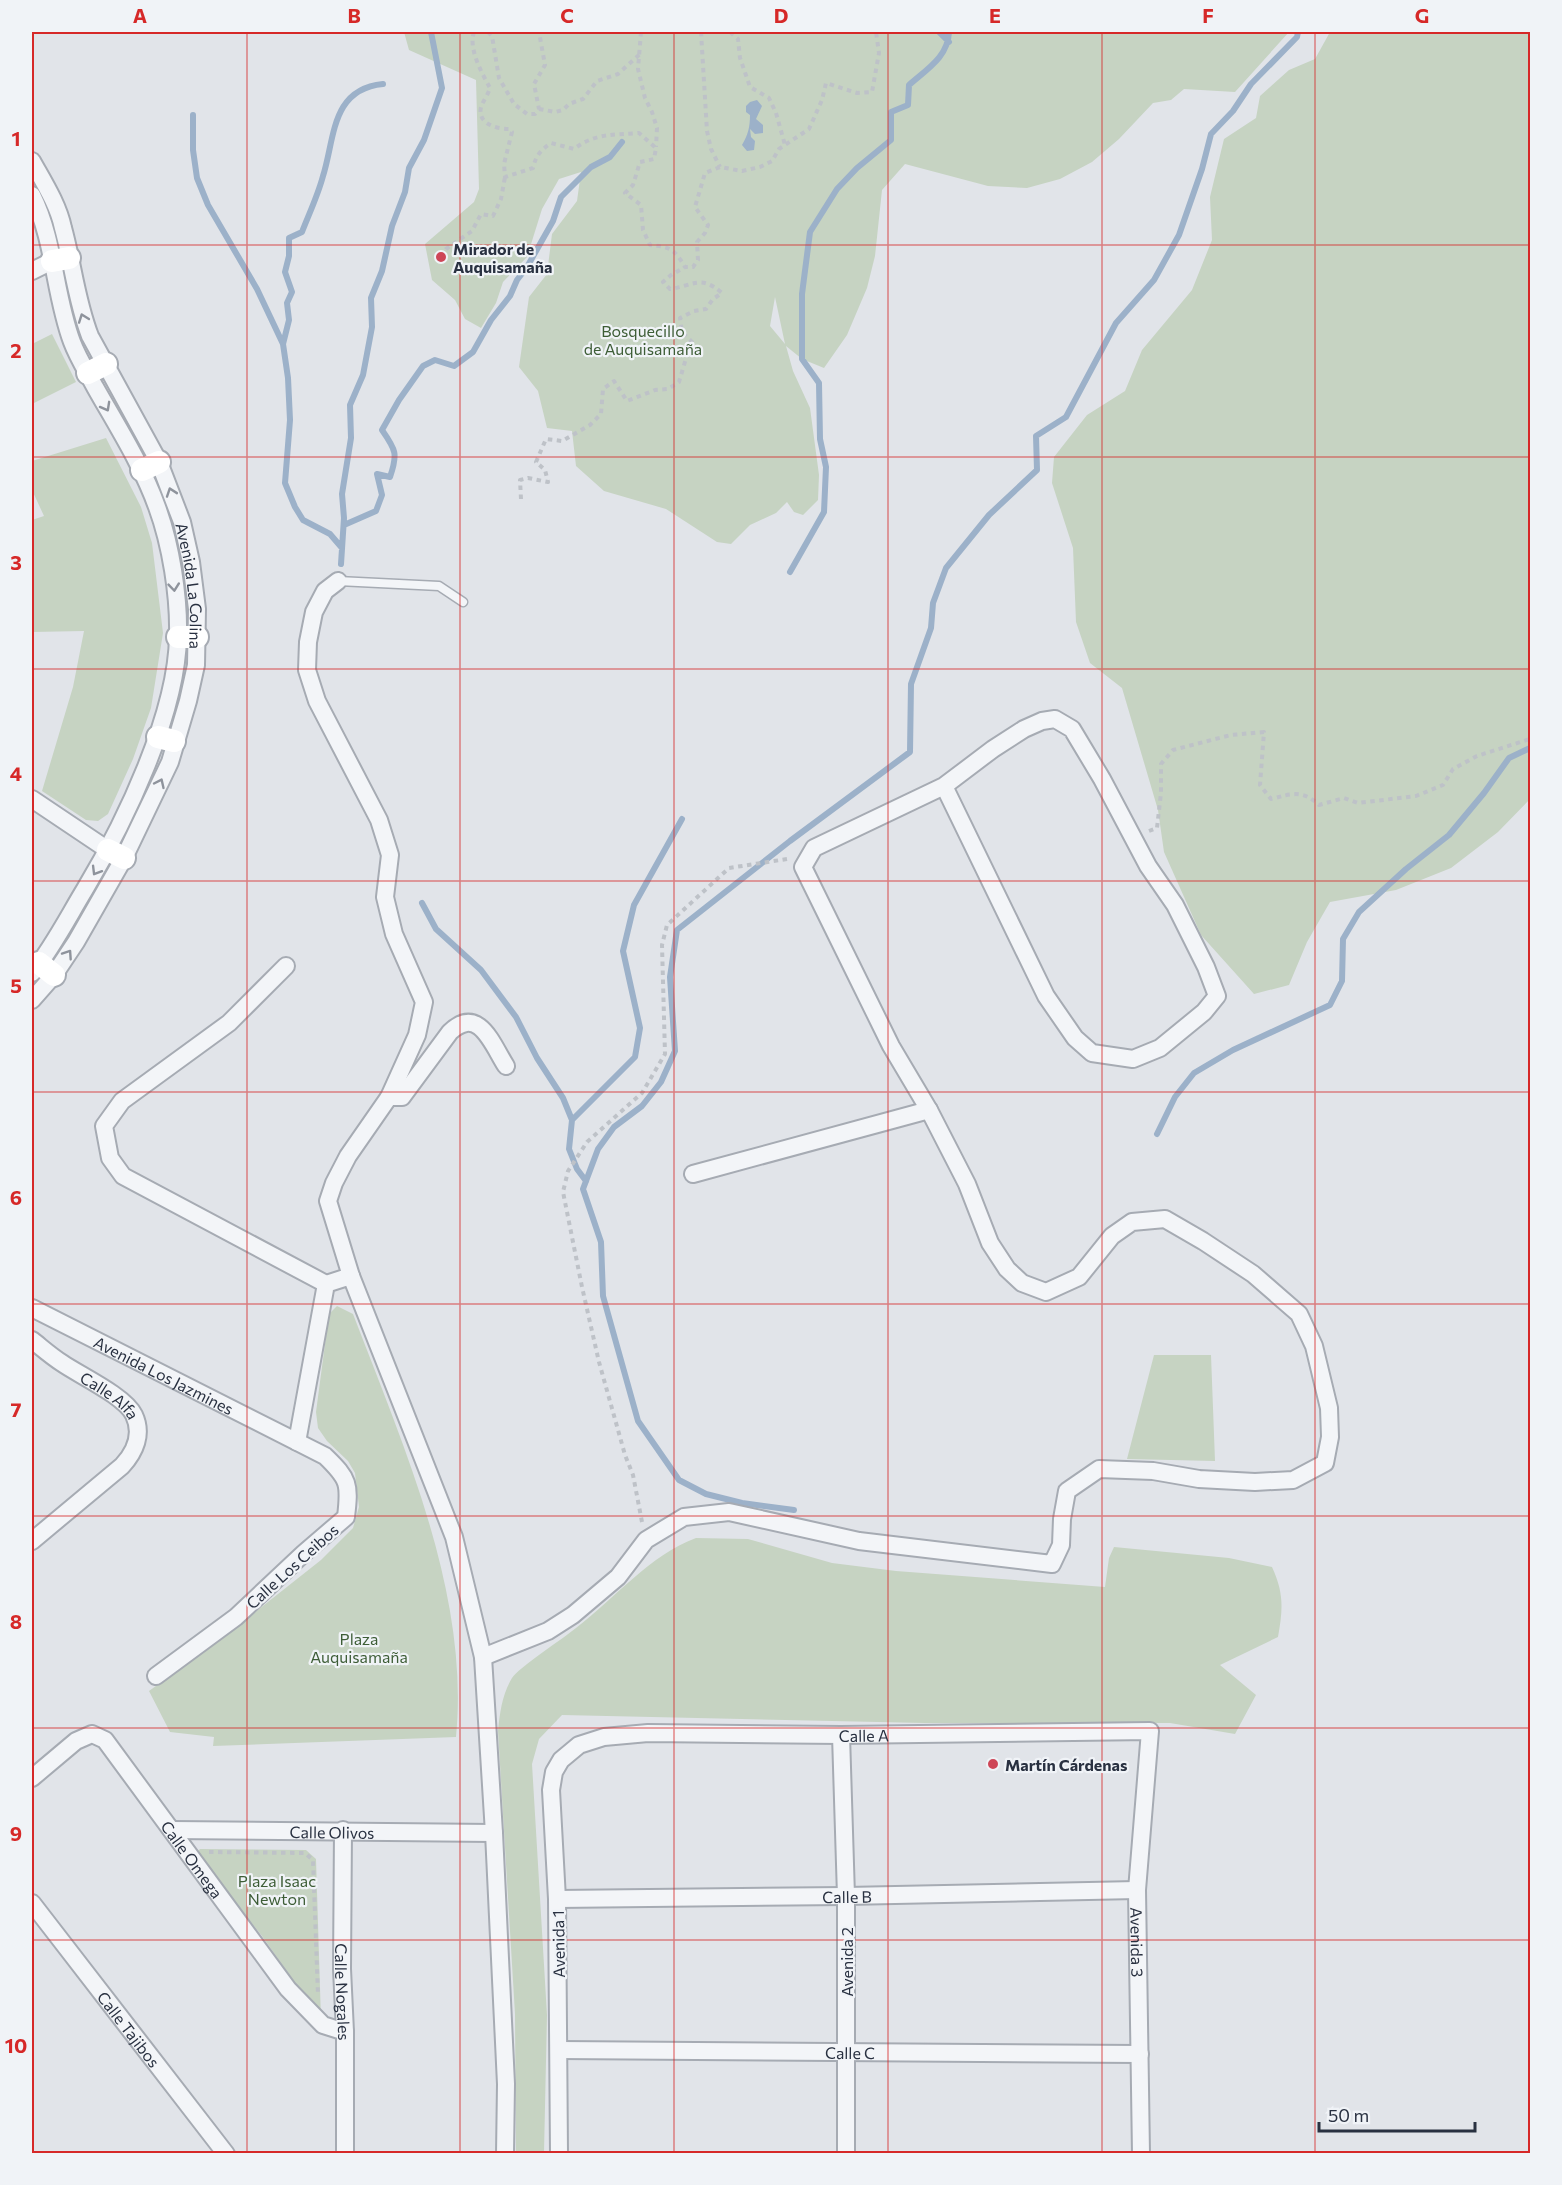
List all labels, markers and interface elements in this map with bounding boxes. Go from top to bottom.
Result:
text: A [133,3,147,27]
text: B [347,3,361,27]
text: C [560,3,574,27]
text: D [774,3,788,27]
text: E [989,3,1001,27]
text: F [1202,3,1214,27]
text: G [1415,3,1429,27]
text: 1 [11,126,21,150]
place label: Mirador de Auquisamaña [453,239,552,276]
marker: Mirador de Auquisamaña [434,250,448,264]
one-way arrow [78,313,91,324]
park label: Bosquecillo de Auquisamaña [584,321,702,358]
text: 2 [10,338,22,362]
one-way arrow [99,400,110,411]
one-way arrow [166,487,179,498]
street label: Avenida La Colina [173,521,207,649]
text: 3 [10,550,22,574]
one-way arrow [167,583,180,592]
text: 4 [10,761,22,785]
one-way arrow [152,778,164,789]
one-way arrow [91,865,103,875]
one-way arrow [61,950,72,961]
text: 5 [10,973,22,997]
text: 6 [10,1185,22,1209]
street label: Avenida Los Jazmines [91,1332,237,1418]
street label: Calle Alfa [77,1367,144,1422]
text: 7 [11,1397,22,1421]
street label: Calle Los Ceibos [242,1520,342,1612]
text: 8 [10,1609,22,1633]
park label: Plaza Auquisamaña [310,1629,408,1666]
street label: Calle A [839,1725,889,1745]
place label: Martín Cárdenas [1005,1755,1127,1774]
marker: Martín Cárdenas [986,1757,1000,1771]
street label: Calle Omega [158,1817,227,1902]
text: 9 [10,1821,22,1845]
street label: Calle Olivos [289,1822,375,1841]
park label: Plaza Isaac Newton [238,1871,316,1908]
street label: Calle B [822,1886,872,1906]
street label: Avenida 3 [1128,1907,1148,1977]
street label: Avenida 1 [548,1910,568,1978]
street label: Avenida 2 [837,1927,856,1997]
street label: Calle Nogales [332,1943,355,2041]
street label: Calle Tajibos [94,1987,164,2070]
text: 10 [5,2033,27,2057]
street label: Calle C [825,2042,875,2062]
scale bar [1319,2095,1475,2133]
text: 50 m [1328,2104,1369,2126]

